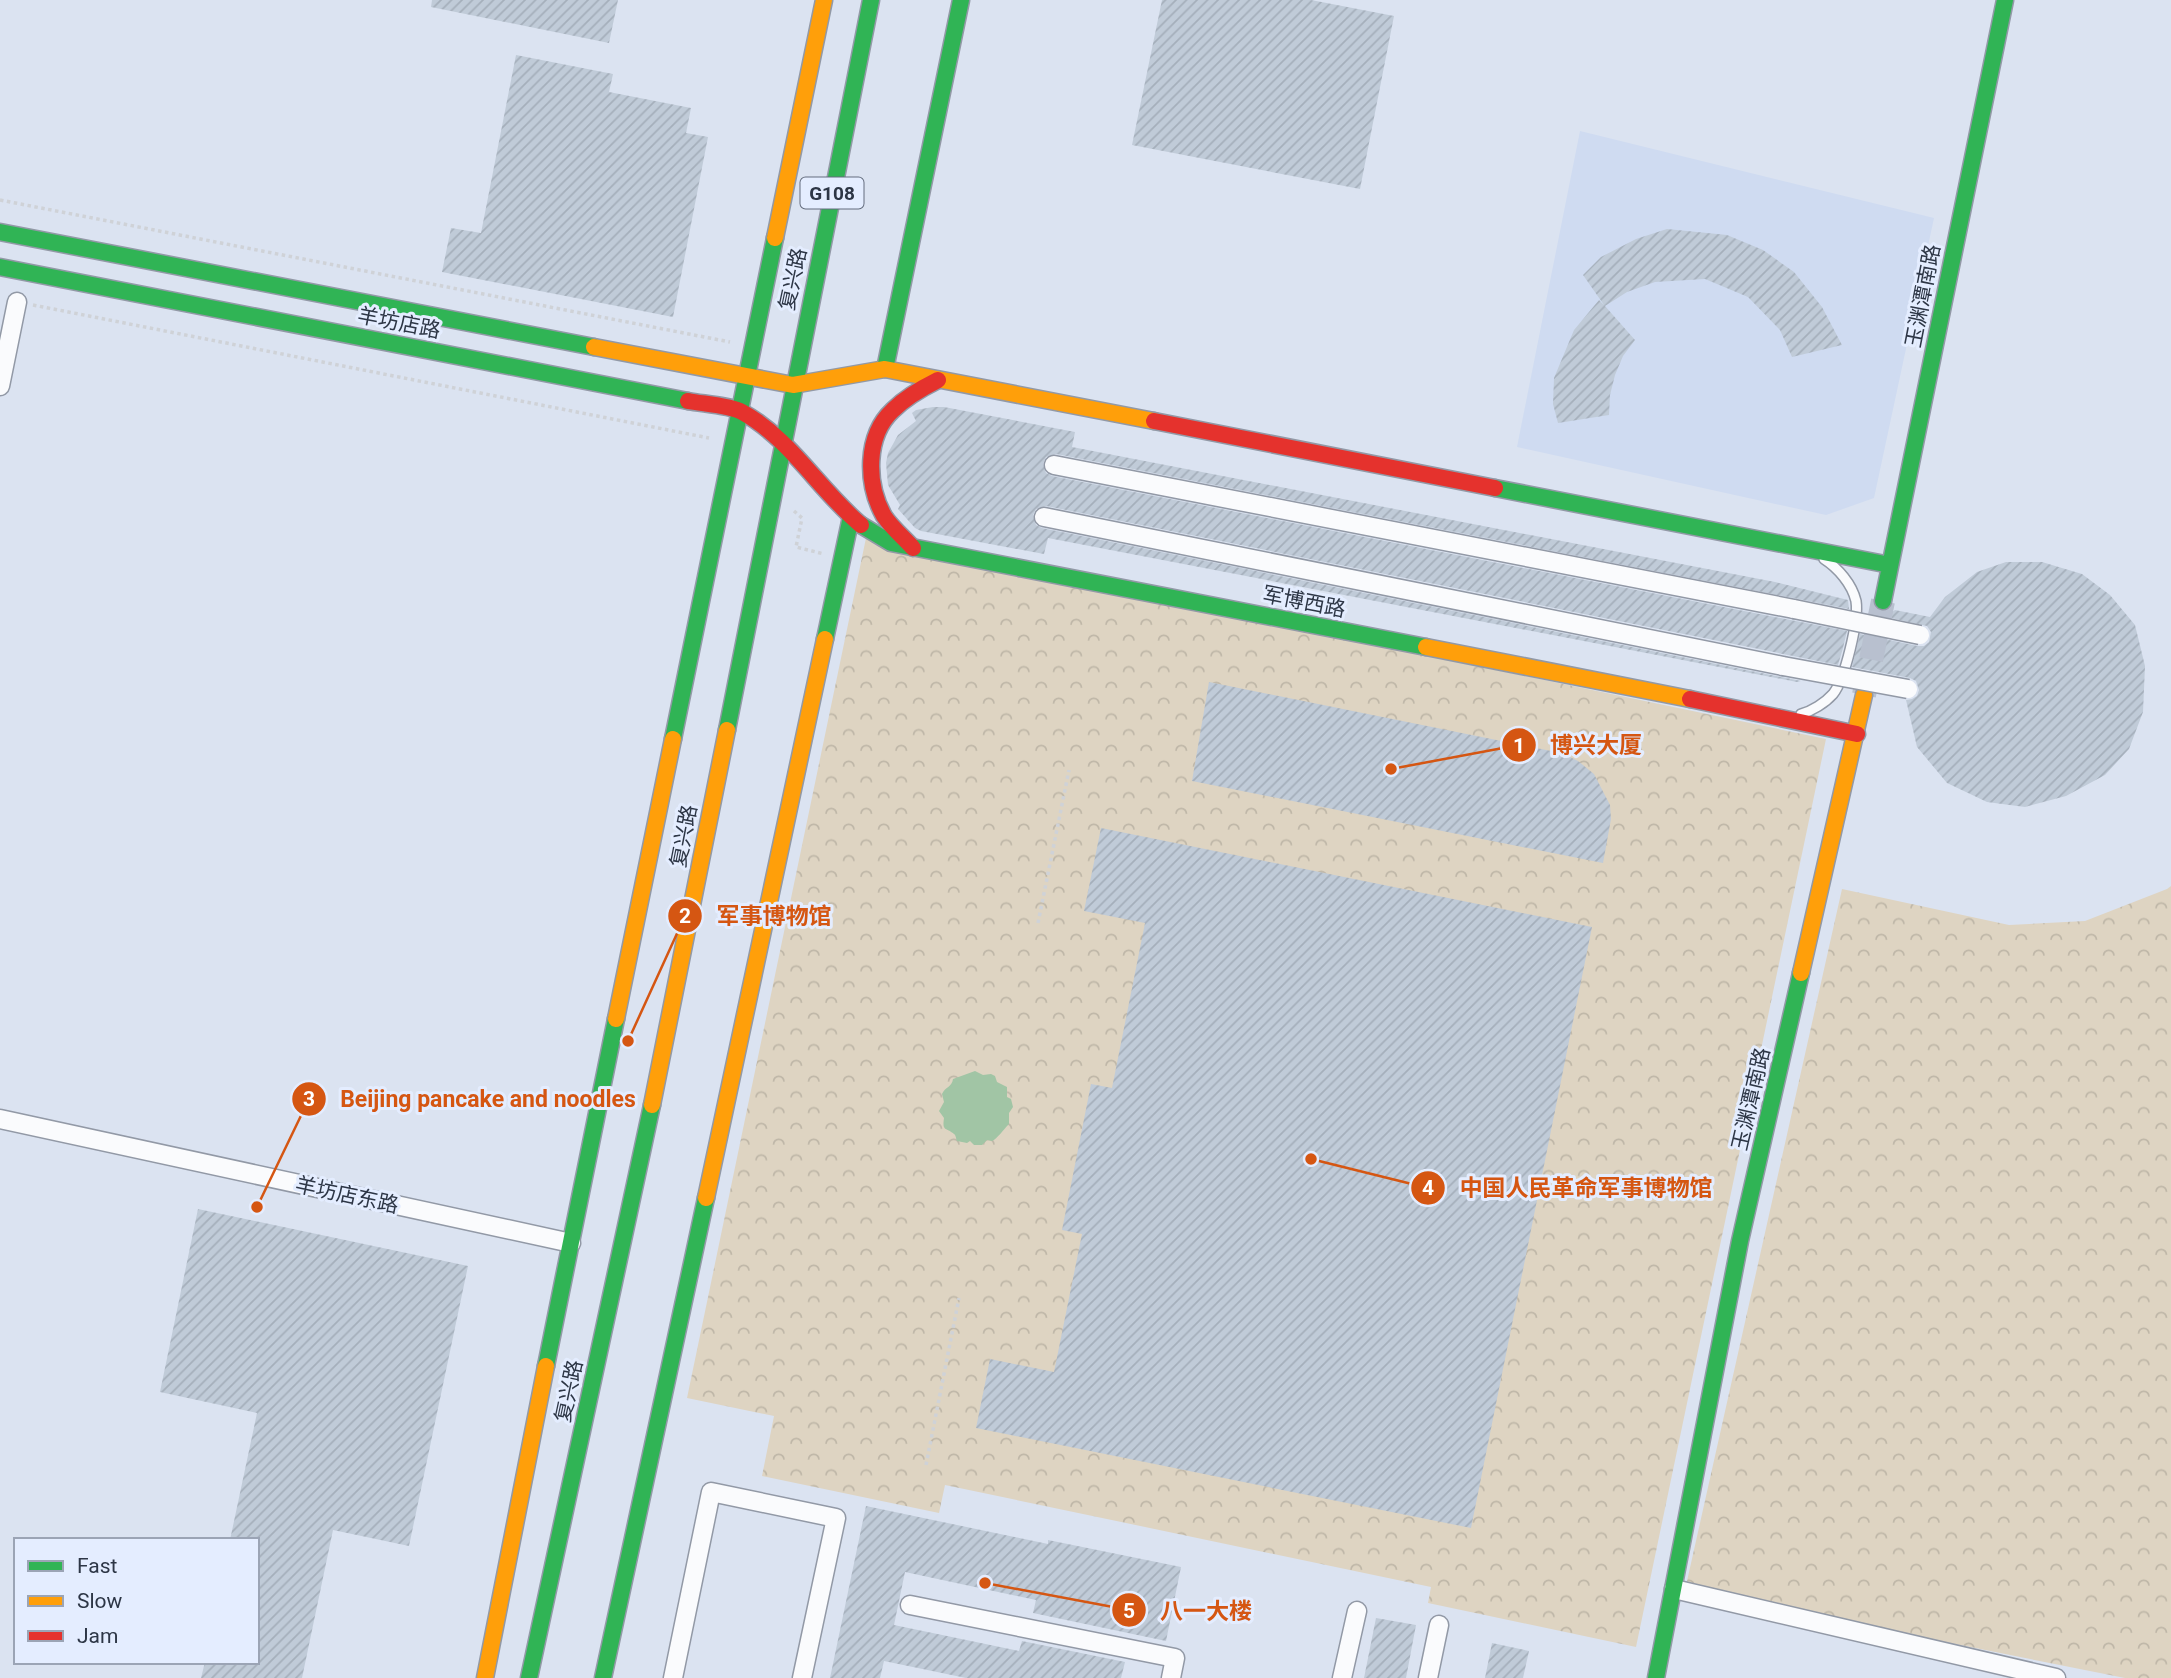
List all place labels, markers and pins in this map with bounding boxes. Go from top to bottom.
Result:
callout: 博兴大厦 [1501,723,1656,767]
callout: 军事博物馆 [668,894,846,938]
callout: Beijing pancake and noodles [292,1077,650,1121]
callout: 中国人民革命军事博物馆 [1410,1166,1726,1210]
callout: 八一大楼 [1111,1588,1266,1632]

